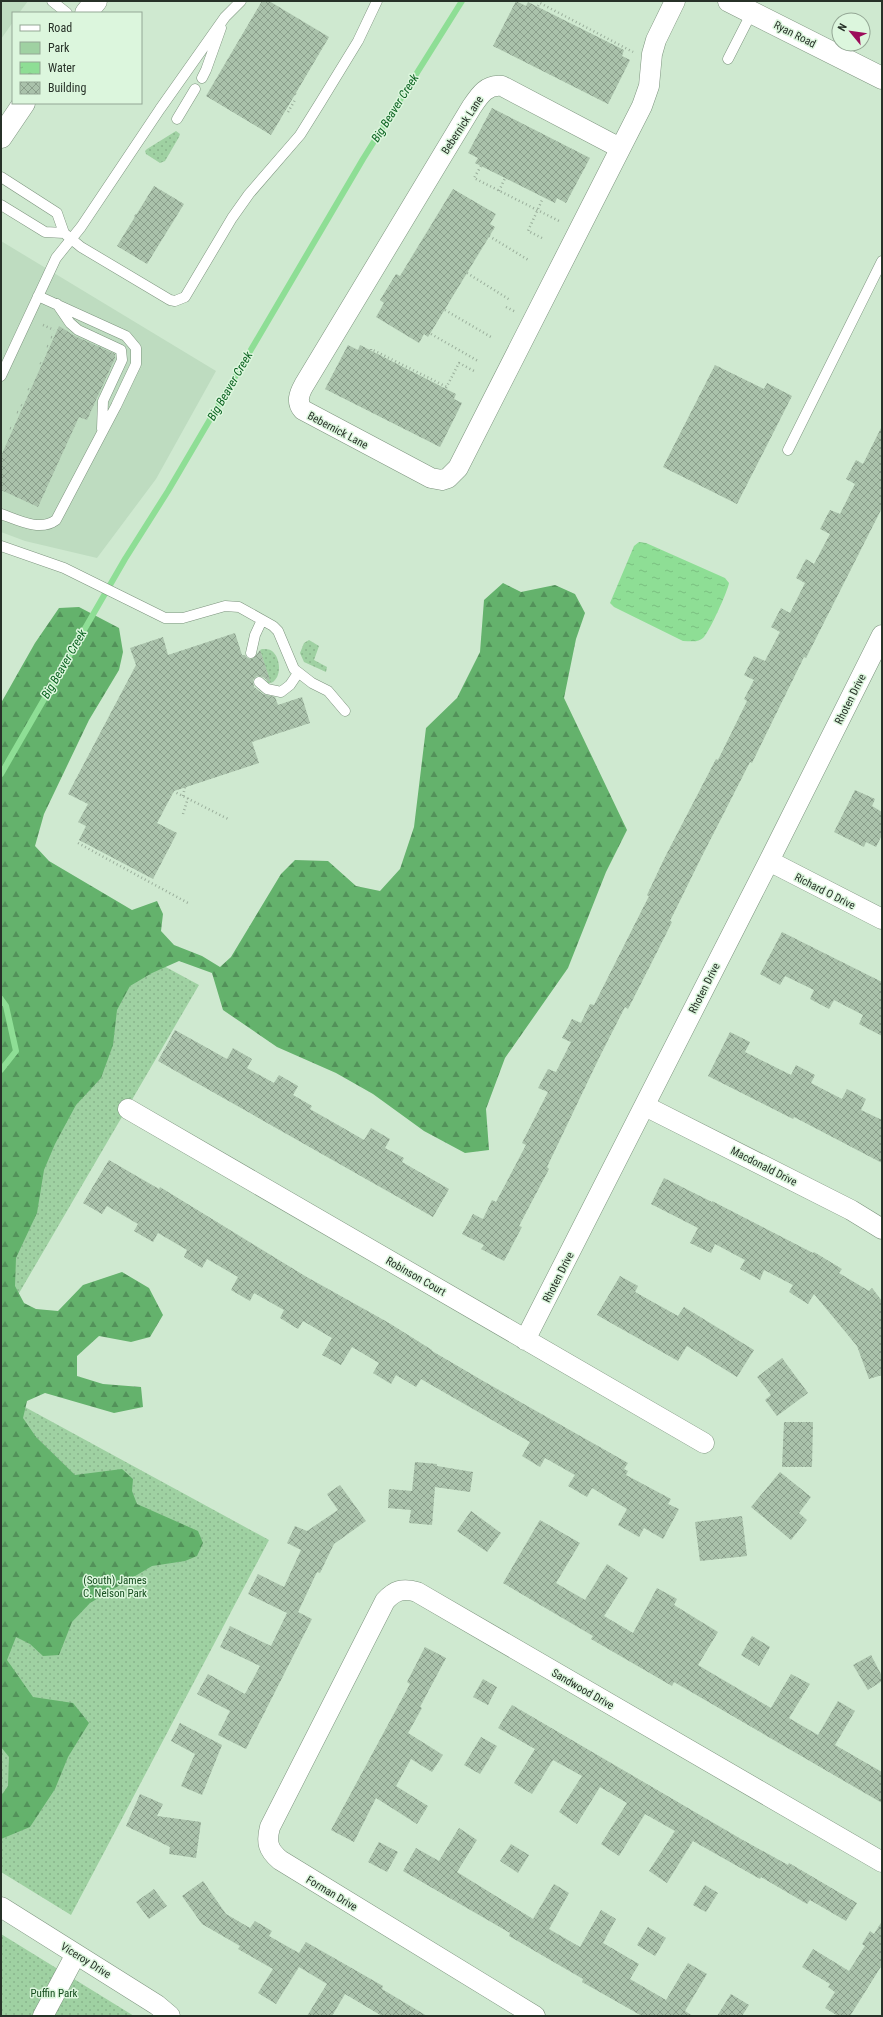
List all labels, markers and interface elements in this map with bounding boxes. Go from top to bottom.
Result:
legend [12,12,142,104]
north arrow [831,12,871,52]
street label: Ryan Road [772,18,818,51]
text: Road [48,21,72,35]
text: N [835,21,850,33]
text: Park [48,41,70,55]
text: Water [48,61,76,75]
water label: Big Beaver Creek [368,71,422,145]
text: Building [48,81,86,95]
street label: Bebernick Lane [439,94,486,157]
water label: Big Beaver Creek [205,348,256,423]
street label: Bebernick Lane [305,409,370,452]
water label: Big Beaver Creek [39,626,90,701]
street label: Rhoten Drive [832,672,869,727]
street label: Richard O Drive [792,871,857,912]
street label: Rhoten Drive [686,961,723,1016]
street label: Macdonald Drive [728,1144,799,1189]
street label: Rhoten Drive [540,1250,577,1305]
street label: Robinson Court [383,1254,448,1299]
park label: (South) James C. Nelson Park [83,1574,147,1600]
street label: Sandwood Drive [549,1666,616,1713]
street label: Forman Drive [304,1873,360,1914]
street label: Viceroy Drive [58,1940,113,1981]
park label: Puffin Park [30,1987,78,2000]

